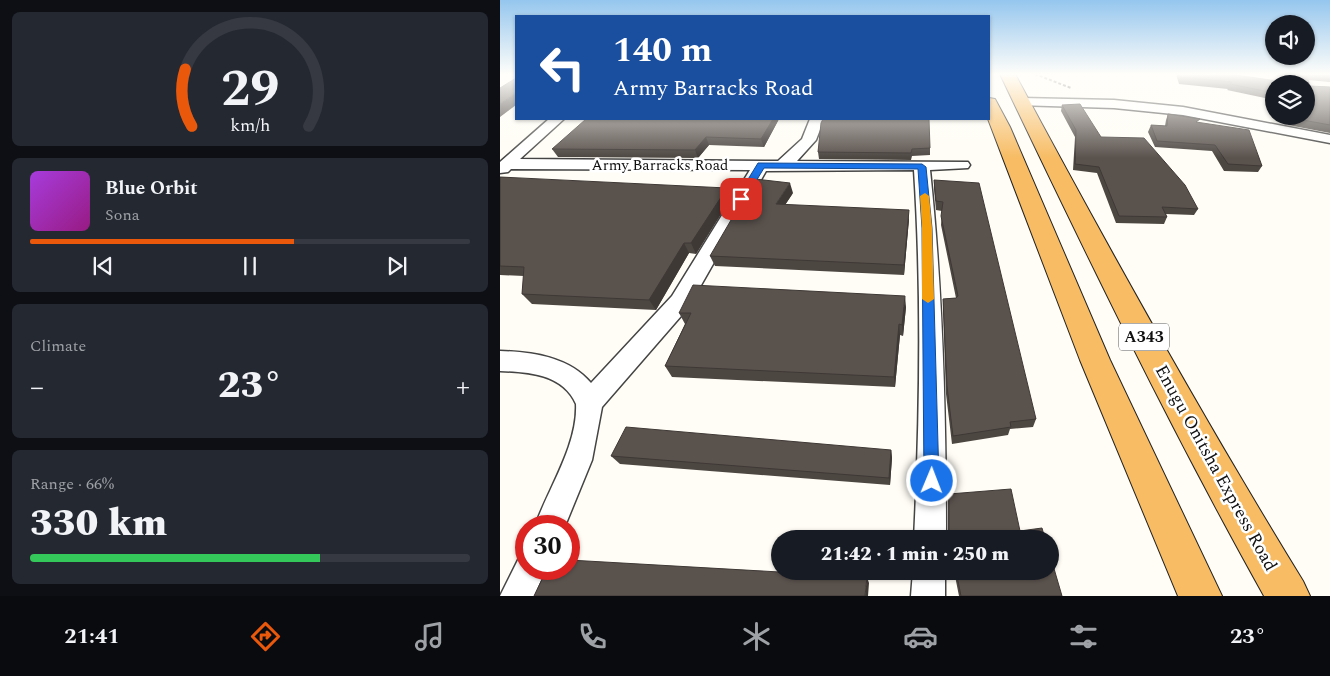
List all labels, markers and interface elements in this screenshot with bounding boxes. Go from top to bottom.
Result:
map controls [1265,15,1315,125]
button: sound [1265,15,1315,65]
text: 140 m [613,24,712,77]
icon: left [530,35,595,100]
text: 29 [221,50,279,129]
text: Army Barracks Road [613,72,814,105]
button: layers [1265,75,1315,125]
text: km/h [230,112,270,139]
street label: Army Barracks Road [592,154,728,177]
text: Blue Orbit [105,174,198,203]
pin [720,178,762,220]
icon: arrive [727,185,755,213]
text: Sona [105,203,140,227]
icon: previous [89,252,117,280]
icon: pause [236,252,264,280]
icon: next [383,252,411,280]
road number: A343 [1119,324,1169,351]
text: Climate [30,334,86,358]
text: 23° [218,357,282,415]
street label: Enugu Onitsha Express Road [1148,360,1284,576]
text: − [30,366,44,409]
text: + [456,366,470,409]
position arrow [905,454,957,506]
text: Range · 66% [30,472,114,496]
text: 330 km [30,495,167,553]
speed limit sign: 30 [515,515,580,580]
text: 21:42 · 1 min · 250 m [821,540,1009,569]
icon: directions [248,619,283,654]
icon: music [412,619,447,654]
icon: phone [575,619,610,654]
icon: climate [739,619,774,654]
icon: car [903,619,938,654]
icon: filters [1066,619,1101,654]
text: 21:41 [64,620,120,653]
text: 23° [1230,620,1266,653]

